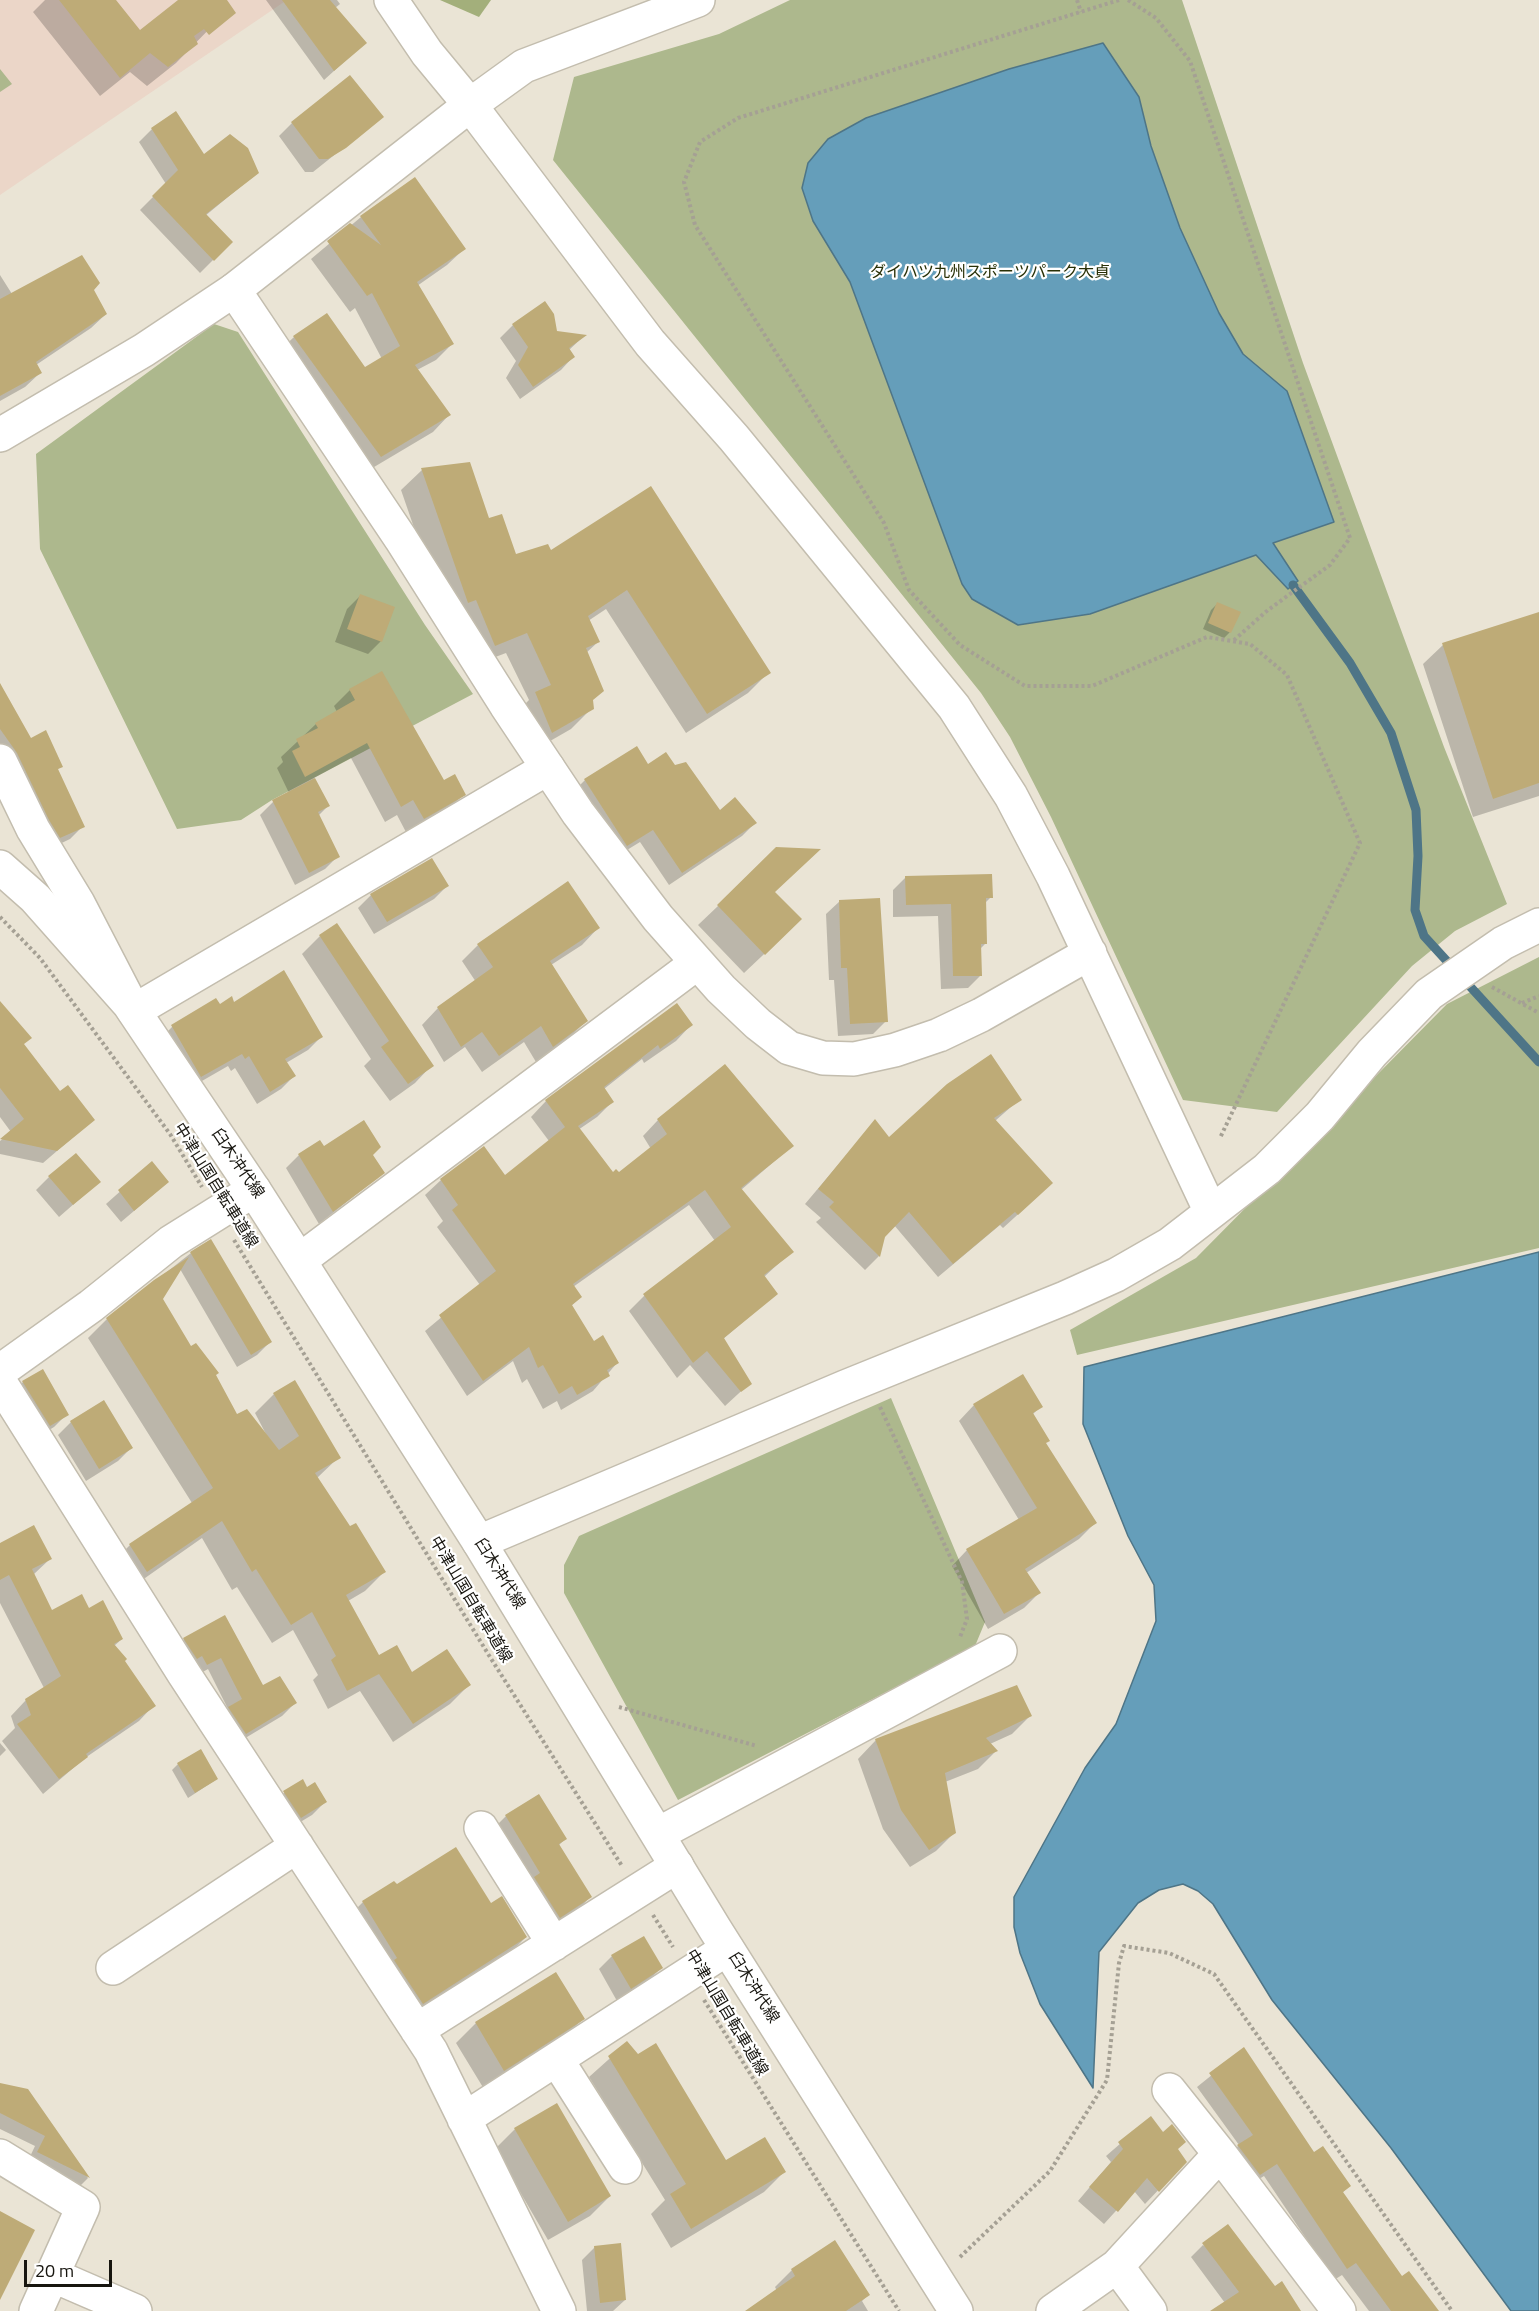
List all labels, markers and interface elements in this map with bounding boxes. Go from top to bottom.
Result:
park label: ダイハツ九州スポーツパーク大貞 [870,263,1110,283]
street label: 中津山国自転車道線 [169,1120,261,1252]
street label: 臼木沖代線 [207,1125,267,1203]
street label: 中津山国自転車道線 [425,1533,515,1667]
street label: 臼木沖代線 [470,1535,528,1613]
street label: 中津山国自転車道線 [681,1946,771,2080]
street label: 臼木沖代線 [724,1949,782,2027]
scale bar [27,2248,116,2286]
text: 20 m [35,2257,74,2284]

